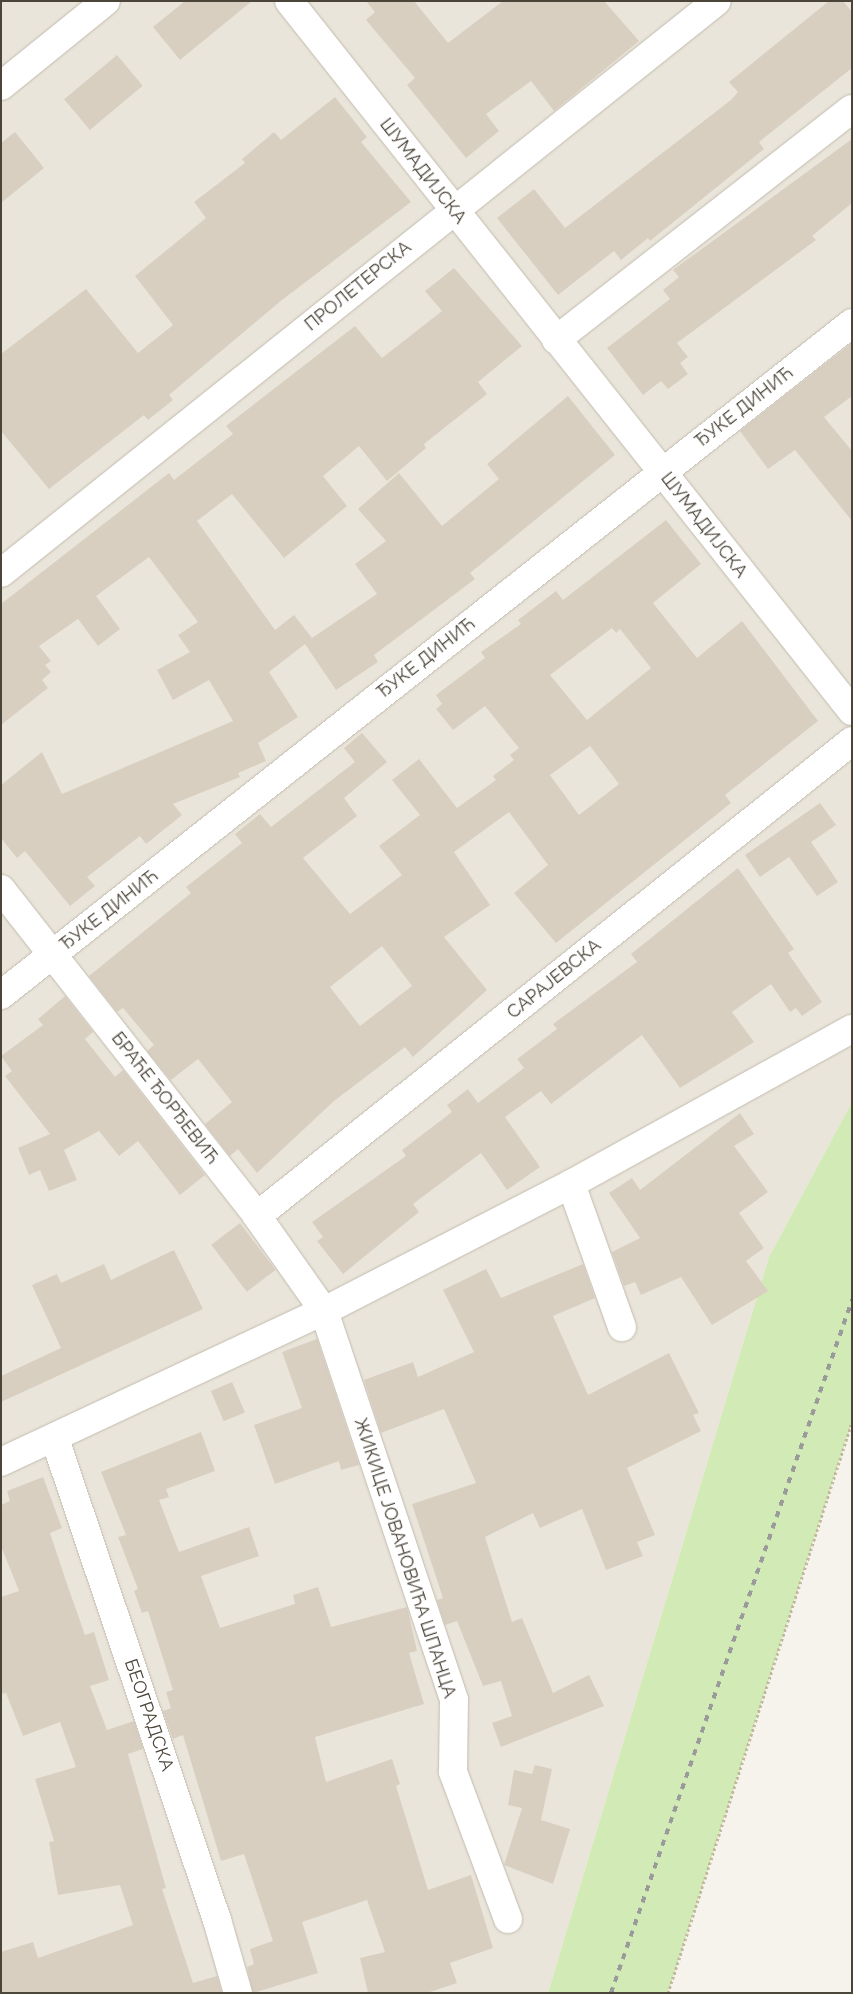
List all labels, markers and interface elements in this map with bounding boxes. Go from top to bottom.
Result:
street label: ШУМАДИЈСКА [375,114,471,228]
street label: ПРОЛЕТЕРСКА [300,236,416,336]
street label: ЂУКЕ ДИНИЋ [691,362,797,452]
street label: ШУМАДИЈСКА [656,468,752,582]
street label: ЂУКЕ ДИНИЋ [373,613,479,703]
street label: ЂУКЕ ДИНИЋ [56,865,162,955]
street label: САРАЈЕВСКА [503,935,605,1023]
street label: БРАЋЕ ЂОРЂЕВИЋ [107,1027,223,1169]
street label: ЖИКИЦЕ ЈОВАНОВИЋА ШПАНЦА [349,1415,461,1701]
street label: БЕОГРАДСКА [120,1656,178,1774]

